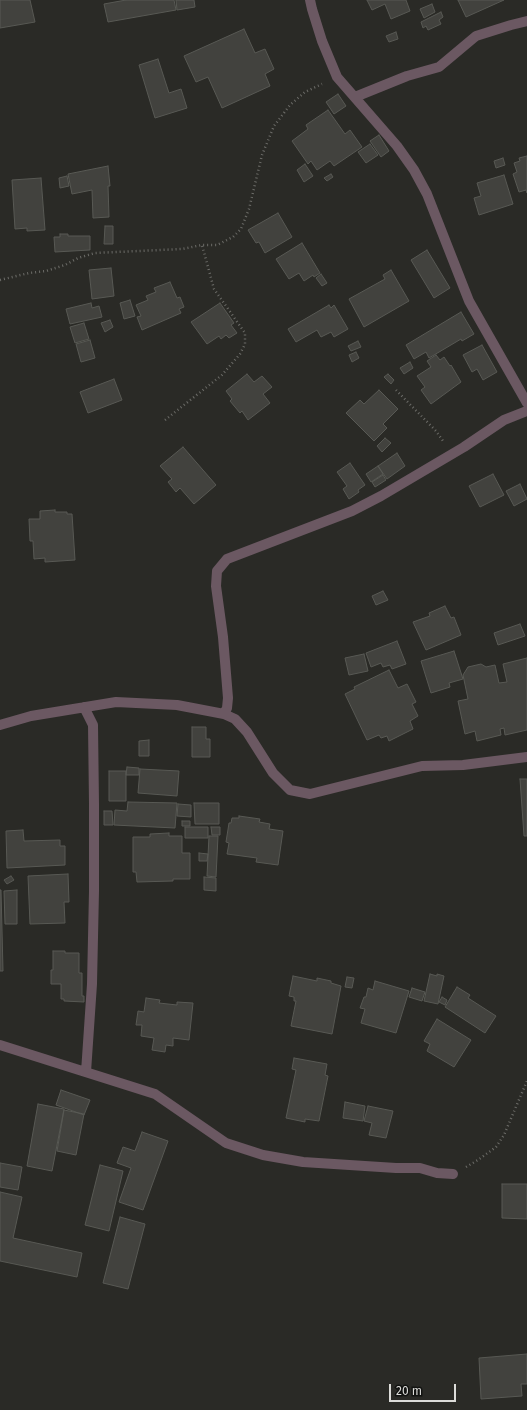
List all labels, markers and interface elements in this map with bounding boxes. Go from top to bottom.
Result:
scale bar [391,1376,458,1402]
text: 20 m [396,1384,422,1398]

